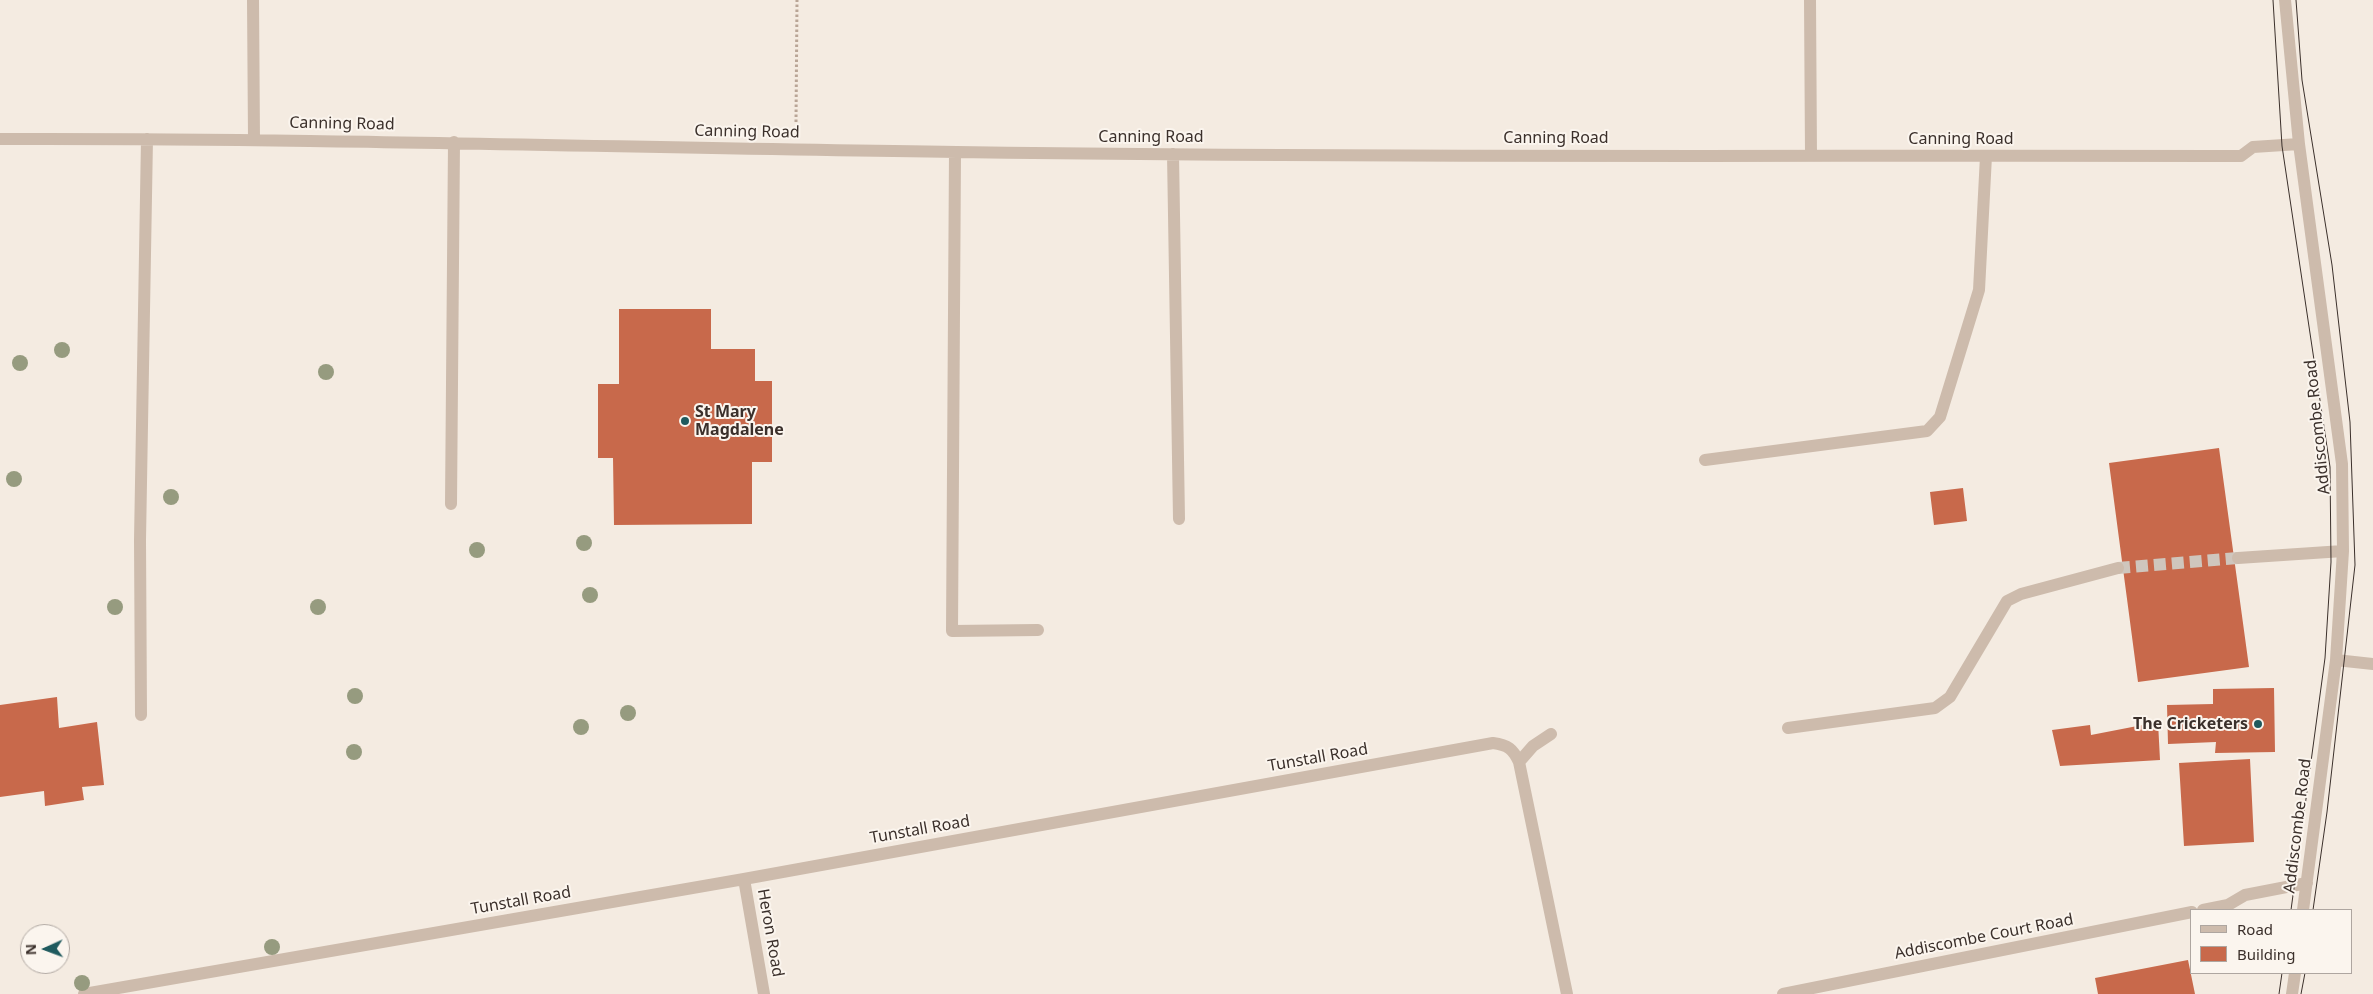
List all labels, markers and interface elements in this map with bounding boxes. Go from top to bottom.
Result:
street label: Canning Road [289,113,395,135]
street label: Canning Road [694,121,800,143]
street label: Canning Road [1098,127,1204,147]
street label: Canning Road [1503,128,1609,148]
street label: Canning Road [1908,129,2014,149]
street label: Addiscombe Road [2301,359,2335,495]
place label: St Mary Magdalene [695,402,784,440]
marker: St Mary Magdalene [679,415,691,427]
place label: The Cricketers [2133,714,2248,734]
marker: The Cricketers [2252,718,2264,730]
street label: Tunstall Road [1267,740,1369,776]
street label: Addiscombe Road [2280,758,2316,894]
street label: Tunstall Road [869,812,971,848]
street label: Tunstall Road [470,883,572,919]
street label: Heron Road [753,887,787,979]
legend [2190,909,2353,974]
street label: Addiscombe Court Road [1893,910,2075,964]
text: Road [2237,919,2273,939]
north arrow [20,924,70,974]
text: N [21,943,40,956]
text: Building [2237,944,2295,964]

